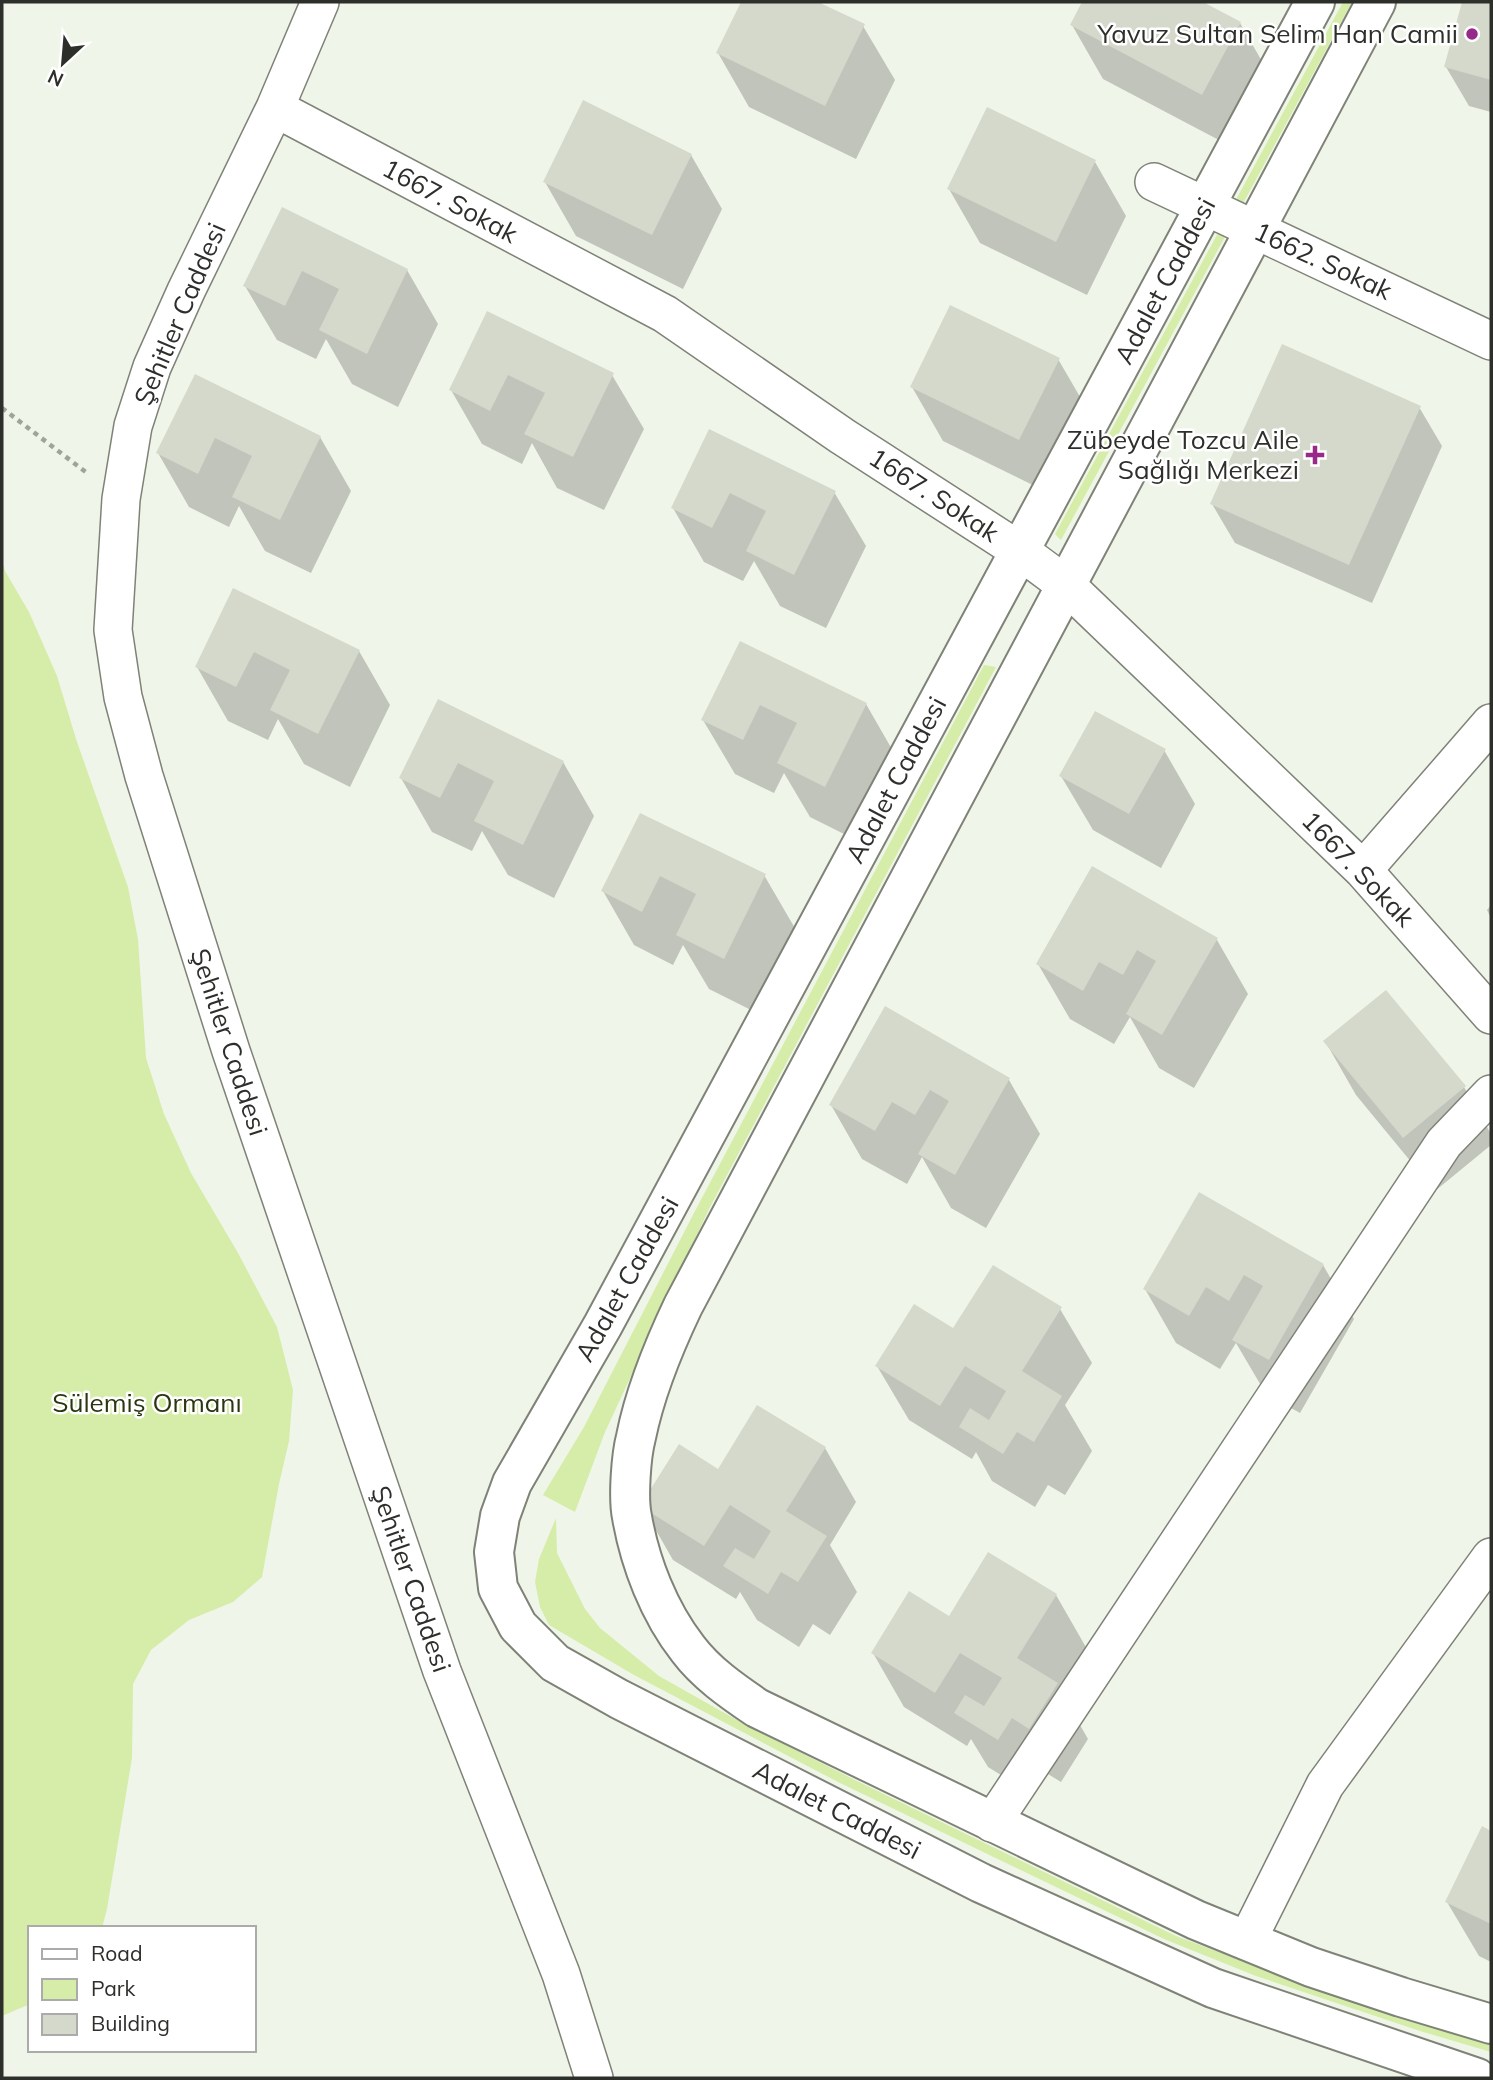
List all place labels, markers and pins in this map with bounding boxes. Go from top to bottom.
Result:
place label: Yavuz Sultan Selim Han Camii [1097,17,1458,50]
marker: Yavuz Sultan Selim Han Camii [1464,26,1480,42]
place label: Zübeyde Tozcu Aile Sağlığı Merkezi [1067,423,1299,486]
marker: Zübeyde Tozcu Aile Sağlığı Merkezi [1305,445,1325,465]

